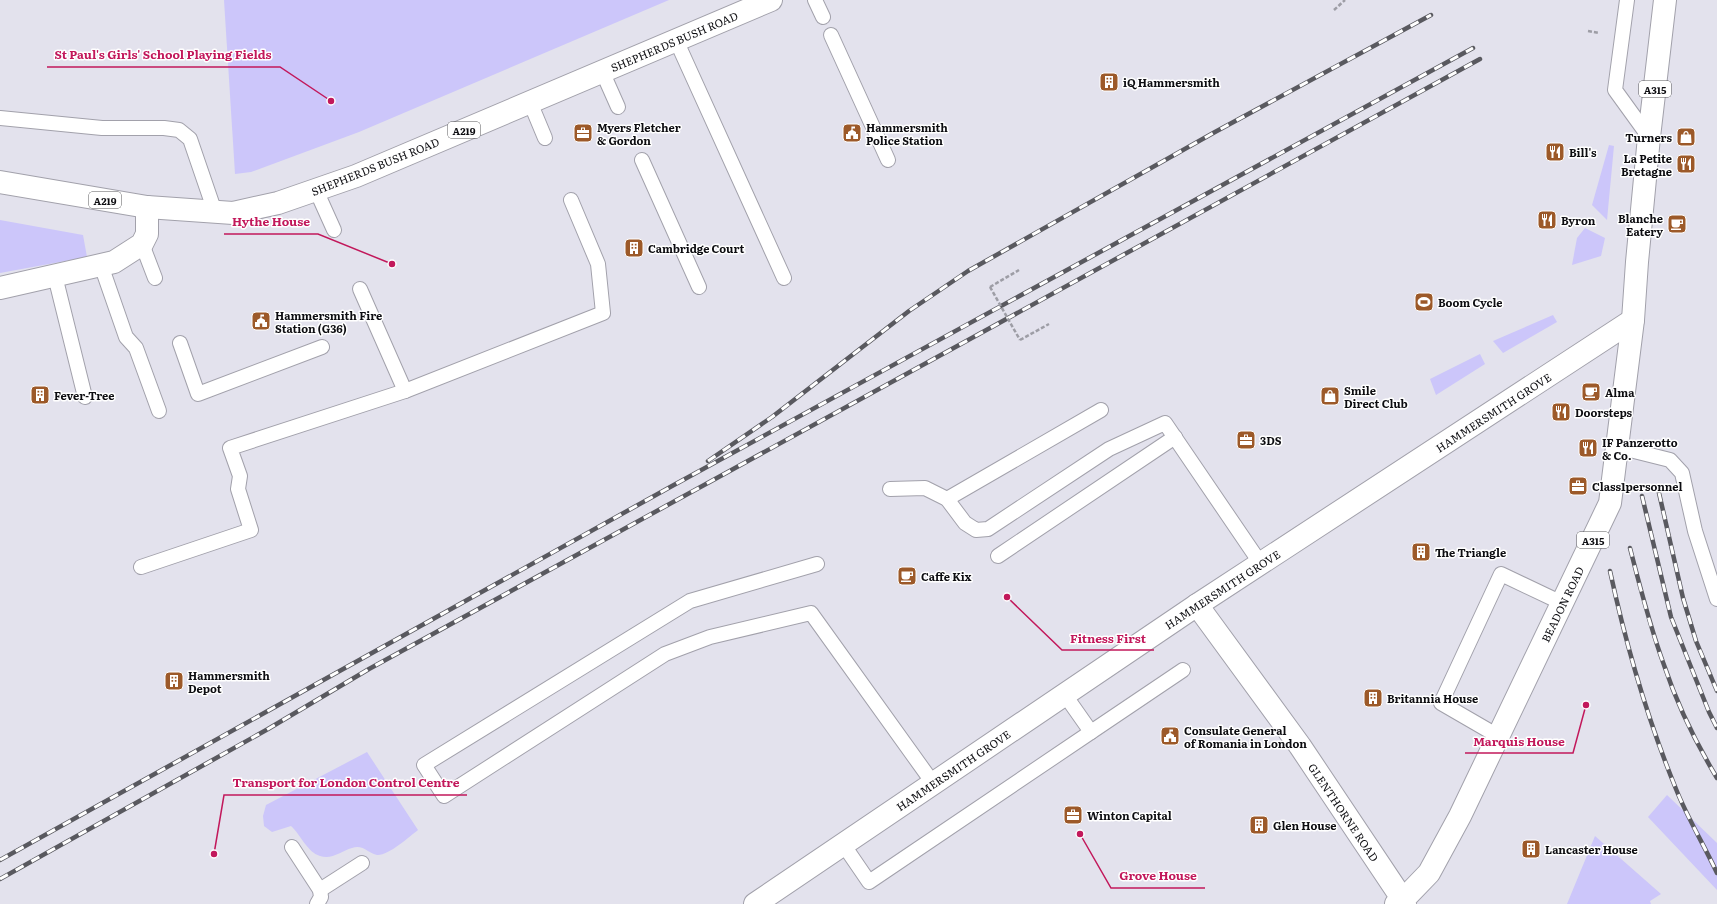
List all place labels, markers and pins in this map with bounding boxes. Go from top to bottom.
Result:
callout: St Paul's Girls' School Playing Fields [47,43,280,67]
building icon: iQ Hammersmith [1098,71,1120,93]
place label: iQ Hammersmith [1123,74,1220,90]
place label: Myers Fletcher & Gordon [597,119,681,148]
place label: Hammersmith Police Station [866,119,948,148]
office icon: Myers Fletcher & Gordon [572,122,594,144]
public building icon: Hammersmith Police Station [841,122,863,144]
shop icon: Turners [1675,126,1697,148]
place label: Turners [1625,129,1673,145]
restaurant icon: Bill's [1544,141,1566,163]
place label: Bill's [1569,144,1597,160]
place label: La Petite Bretagne [1621,150,1672,179]
restaurant icon: La Petite Bretagne [1675,153,1697,175]
restaurant icon: Byron [1536,209,1558,231]
callout: Hythe House [224,210,318,234]
place label: Blanche Eatery [1618,210,1663,239]
place label: Byron [1561,212,1596,228]
cafe icon: Blanche Eatery [1666,213,1688,235]
building icon: Cambridge Court [623,237,645,259]
place label: Cambridge Court [648,240,744,256]
sports icon: Boom Cycle [1413,291,1435,313]
place label: Boom Cycle [1438,294,1503,310]
place label: Hammersmith Fire Station (G36) [275,307,382,336]
public building icon: Hammersmith Fire Station (G36) [250,310,272,332]
cafe icon: Alma [1580,381,1602,403]
place label: Smile Direct Club [1344,382,1408,411]
building icon: Fever-Tree [29,384,51,406]
place label: Alma [1605,384,1635,400]
shop icon: Smile Direct Club [1319,385,1341,407]
place label: Fever-Tree [54,387,115,403]
restaurant icon: Doorsteps [1550,401,1572,423]
place label: Doorsteps [1575,404,1633,420]
office icon: 3DS [1235,429,1257,451]
place label: 3DS [1260,432,1282,448]
place label: IF Panzerotto & Co. [1602,434,1678,463]
restaurant icon: IF Panzerotto & Co. [1577,437,1599,459]
office icon: Class1personnel [1567,475,1589,497]
place label: Class1personnel [1592,478,1682,494]
building icon: The Triangle [1410,541,1432,563]
place label: The Triangle [1435,544,1506,560]
cafe icon: Caffe Kix [896,565,918,587]
place label: Caffe Kix [921,568,972,584]
callout: Fitness First [1062,626,1154,650]
place label: Hammersmith Depot [188,667,270,696]
building icon: Hammersmith Depot [163,670,185,692]
building icon: Britannia House [1362,687,1384,709]
place label: Britannia House [1387,690,1478,706]
place label: Consulate General of Romania in London [1184,722,1307,751]
public building icon: Consulate General of Romania in London [1159,725,1181,747]
callout: Marquis House [1465,729,1573,753]
callout: Transport for London Control Centre [224,771,467,795]
office icon: Winton Capital [1062,804,1084,826]
place label: Winton Capital [1087,807,1172,823]
building icon: Glen House [1248,814,1270,836]
place label: Glen House [1273,817,1336,833]
building icon: Lancaster House [1520,838,1542,860]
place label: Lancaster House [1545,841,1638,857]
callout: Grove House [1111,864,1205,888]

